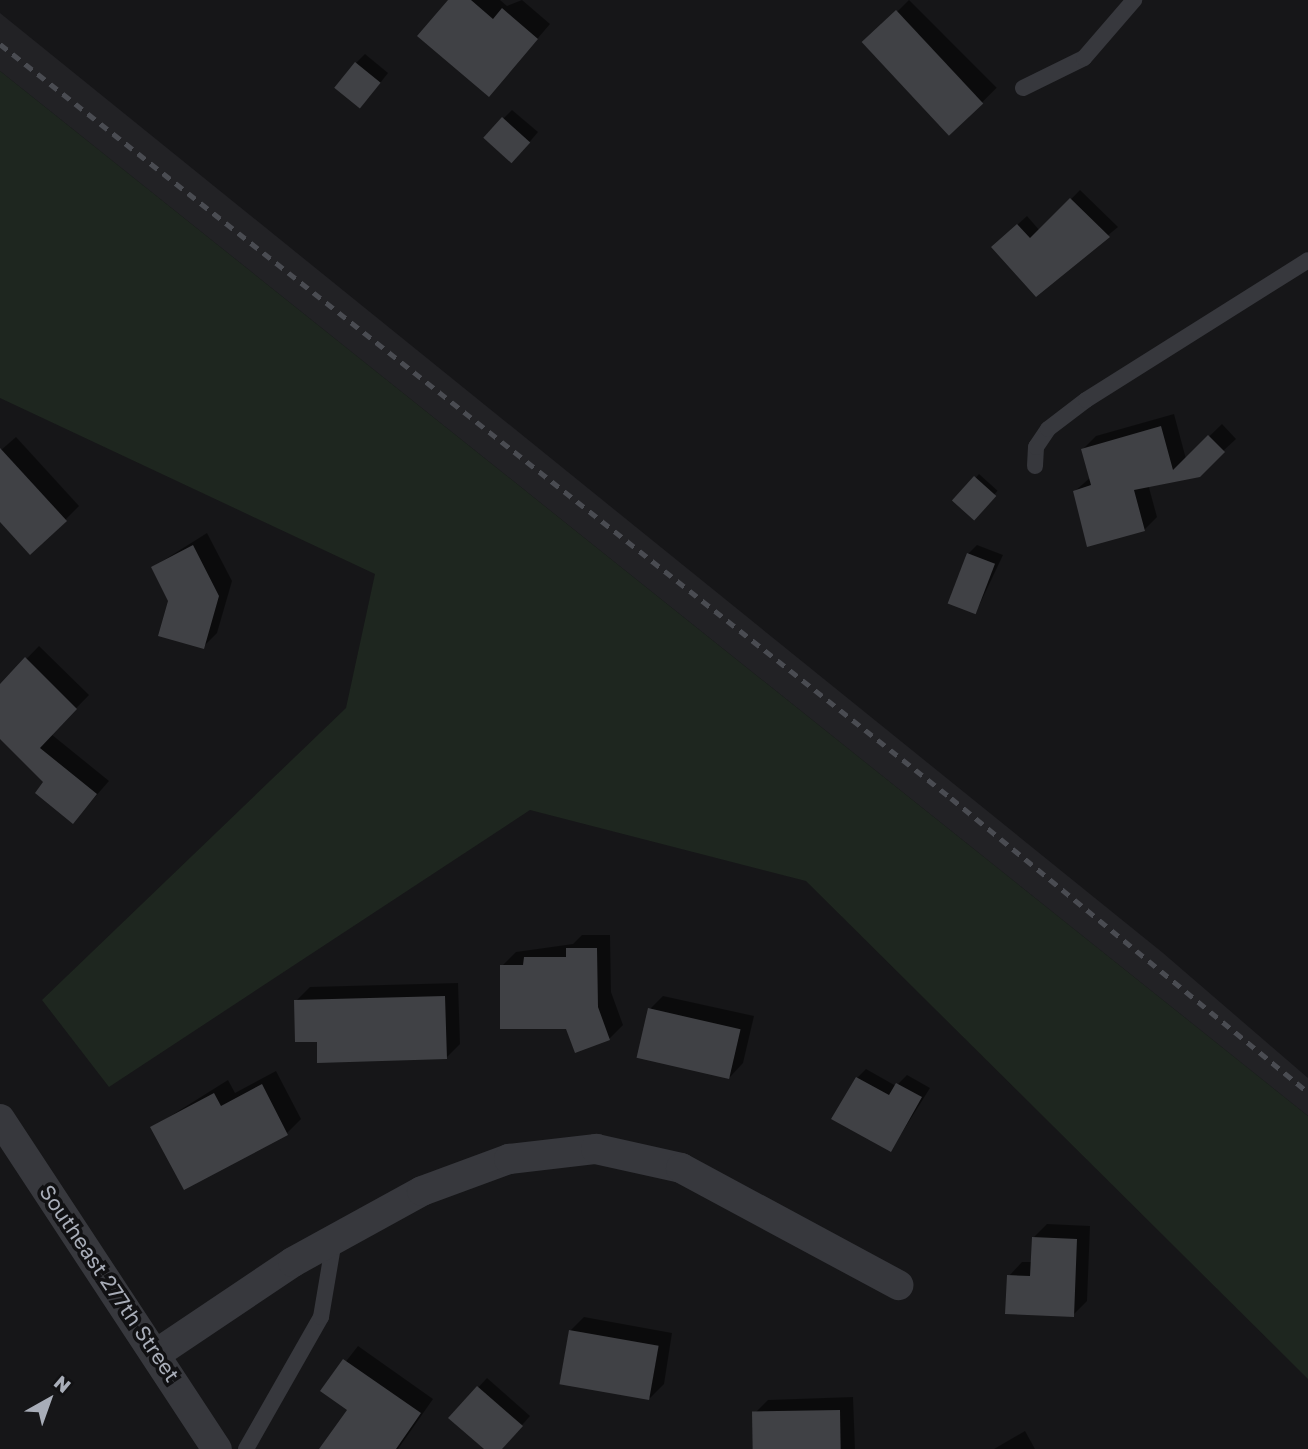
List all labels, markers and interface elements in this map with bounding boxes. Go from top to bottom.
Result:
street label: Southeast 277th Street [35,1180,185,1386]
north arrow [14,1365,84,1435]
text: N [50,1370,76,1397]

